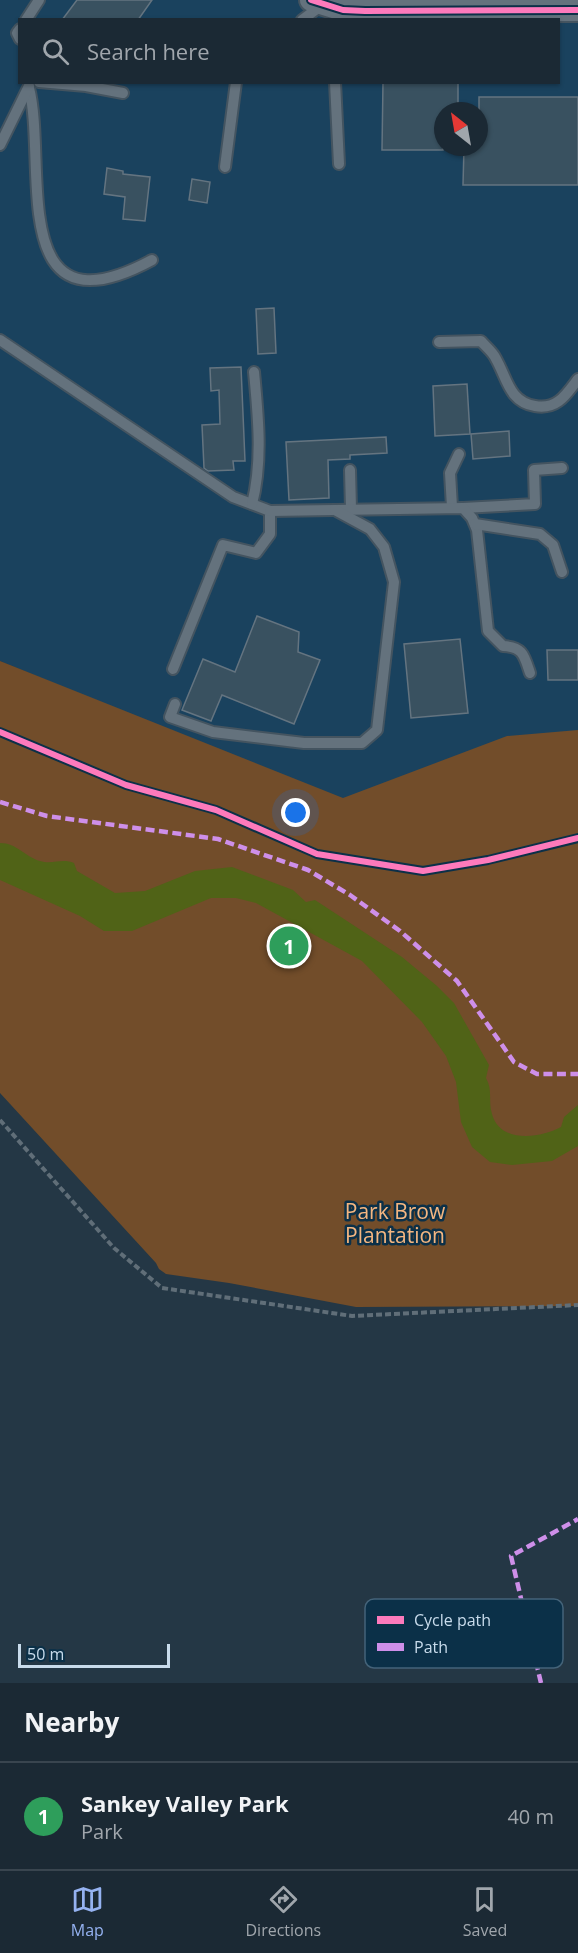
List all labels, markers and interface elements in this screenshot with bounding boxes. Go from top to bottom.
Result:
search box [18,18,560,84]
icon: search [39,35,72,68]
text: Search here [87,36,210,66]
north arrow [434,102,488,156]
your location [281,798,310,827]
pin: 1 [270,924,308,968]
park label: Park Brow Plantation [345,1197,446,1249]
legend [365,1599,563,1668]
text: Cycle path [414,1609,491,1631]
text: Path [414,1636,448,1658]
scale bar [18,1641,170,1668]
text: 50 m [27,1643,64,1665]
text: Nearby [24,1704,119,1740]
text: Sankey Valley Park [81,1788,289,1818]
text: 1 [38,1803,49,1830]
text: 40 m [507,1803,554,1830]
text: Park [81,1818,123,1845]
tab: Map [71,1883,104,1941]
tab: Directions [245,1883,321,1941]
tab: Saved [463,1883,507,1941]

